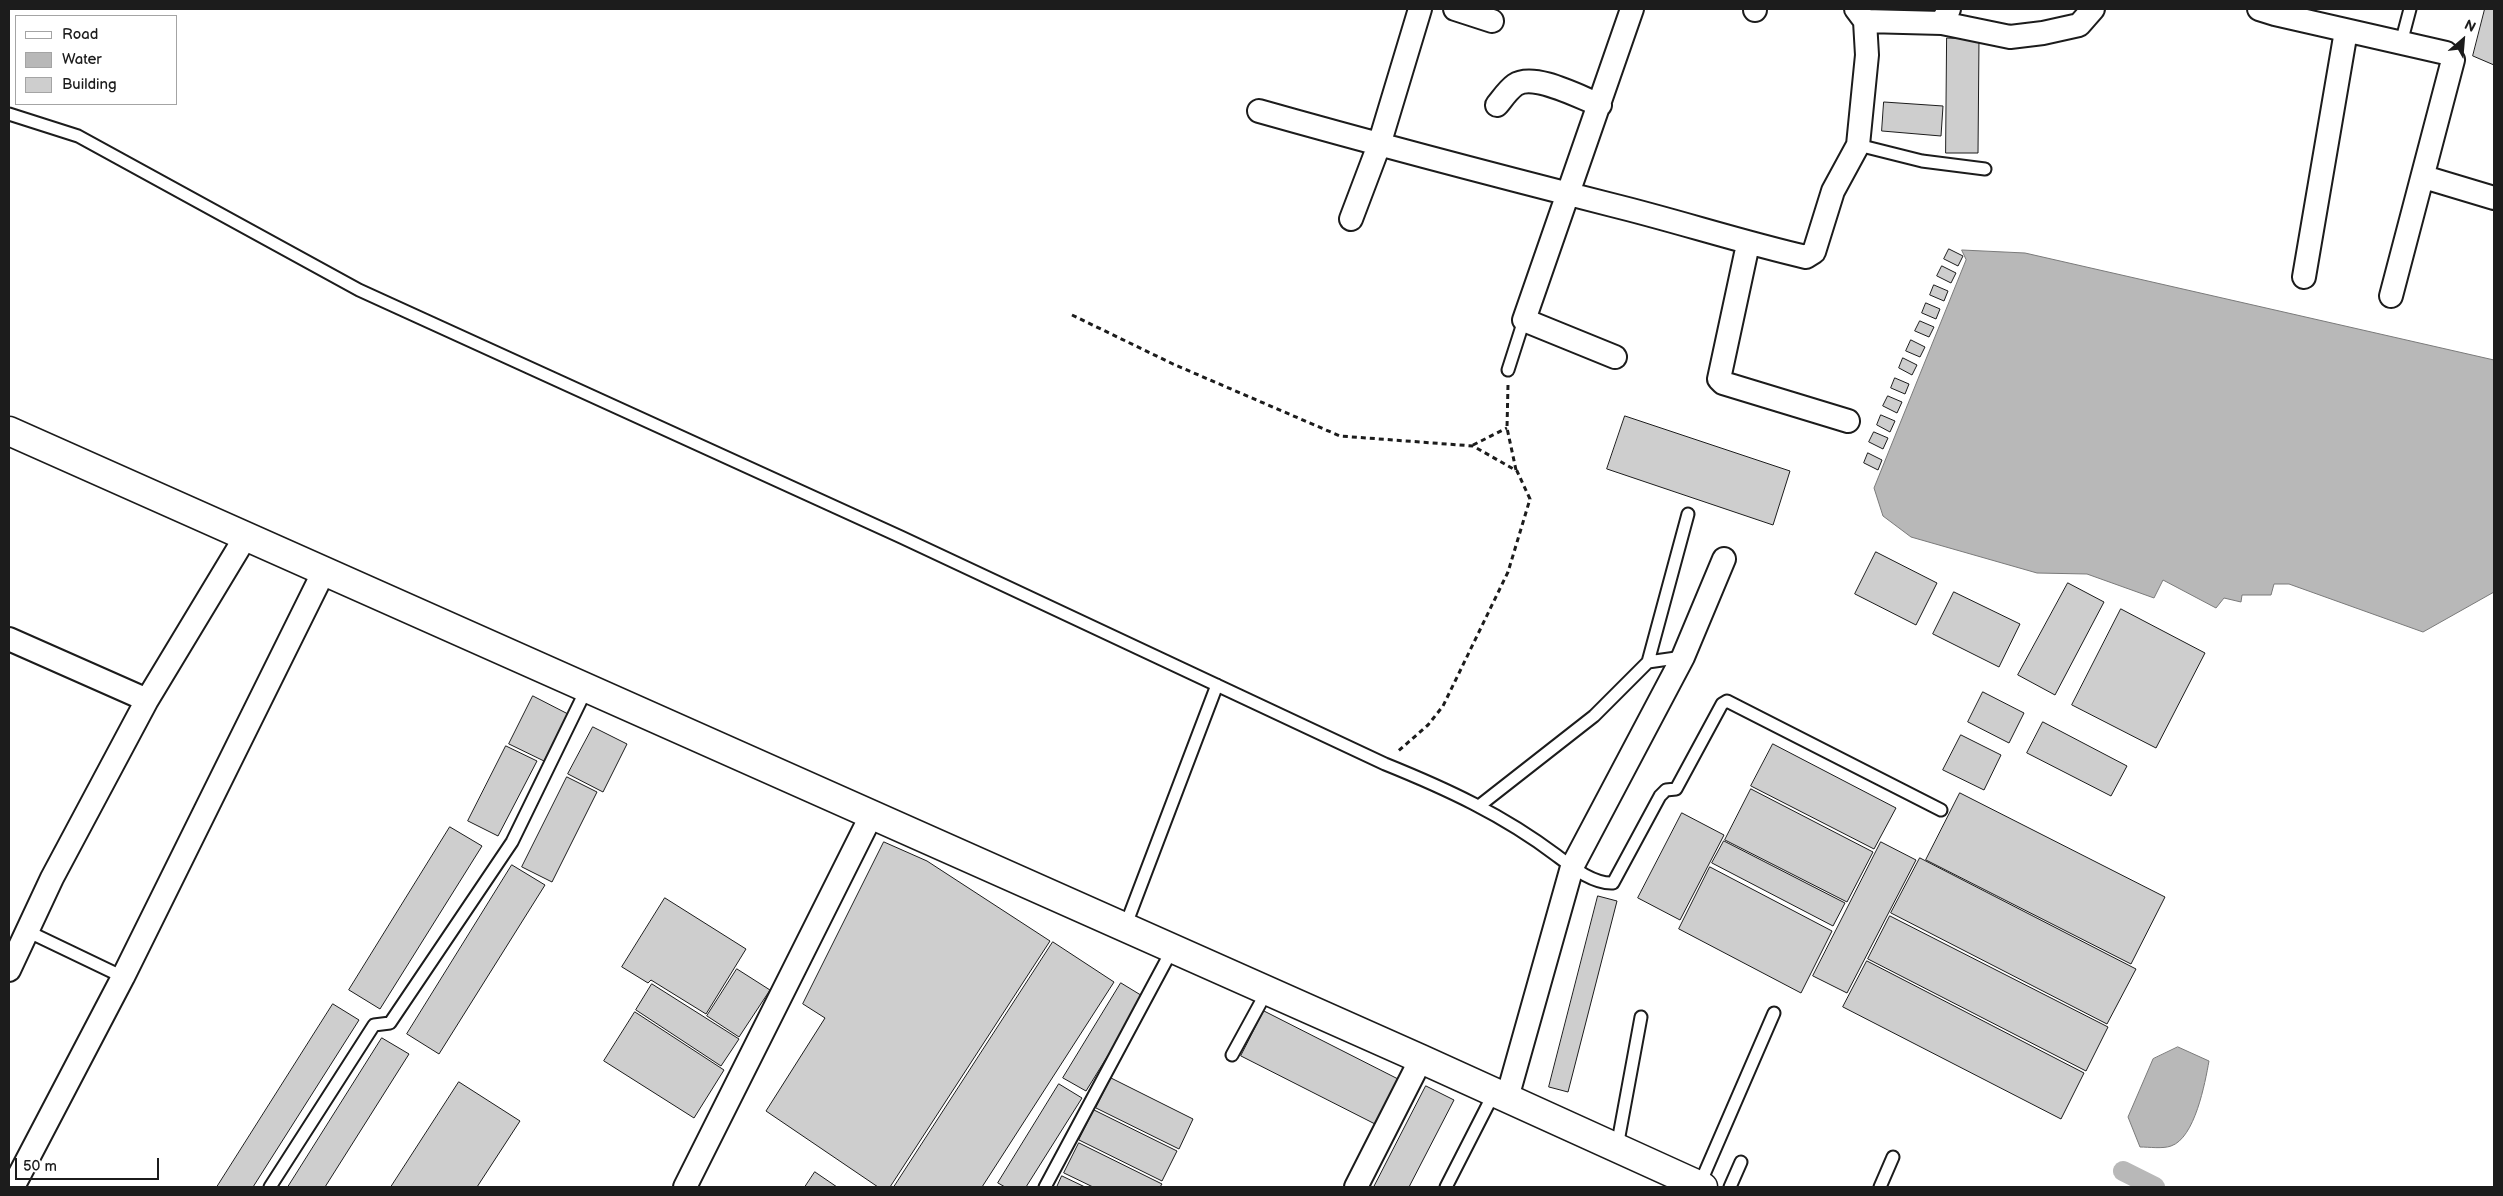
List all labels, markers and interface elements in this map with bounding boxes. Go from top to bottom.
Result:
legend [15,15,178,105]
north arrow [2438,15,2488,65]
text: N [2461,16,2479,36]
text: Road [62,25,98,44]
text: Water [62,50,102,69]
text: Building [62,75,117,94]
scale bar [18,1148,161,1180]
text: 50 m [23,1157,57,1176]

